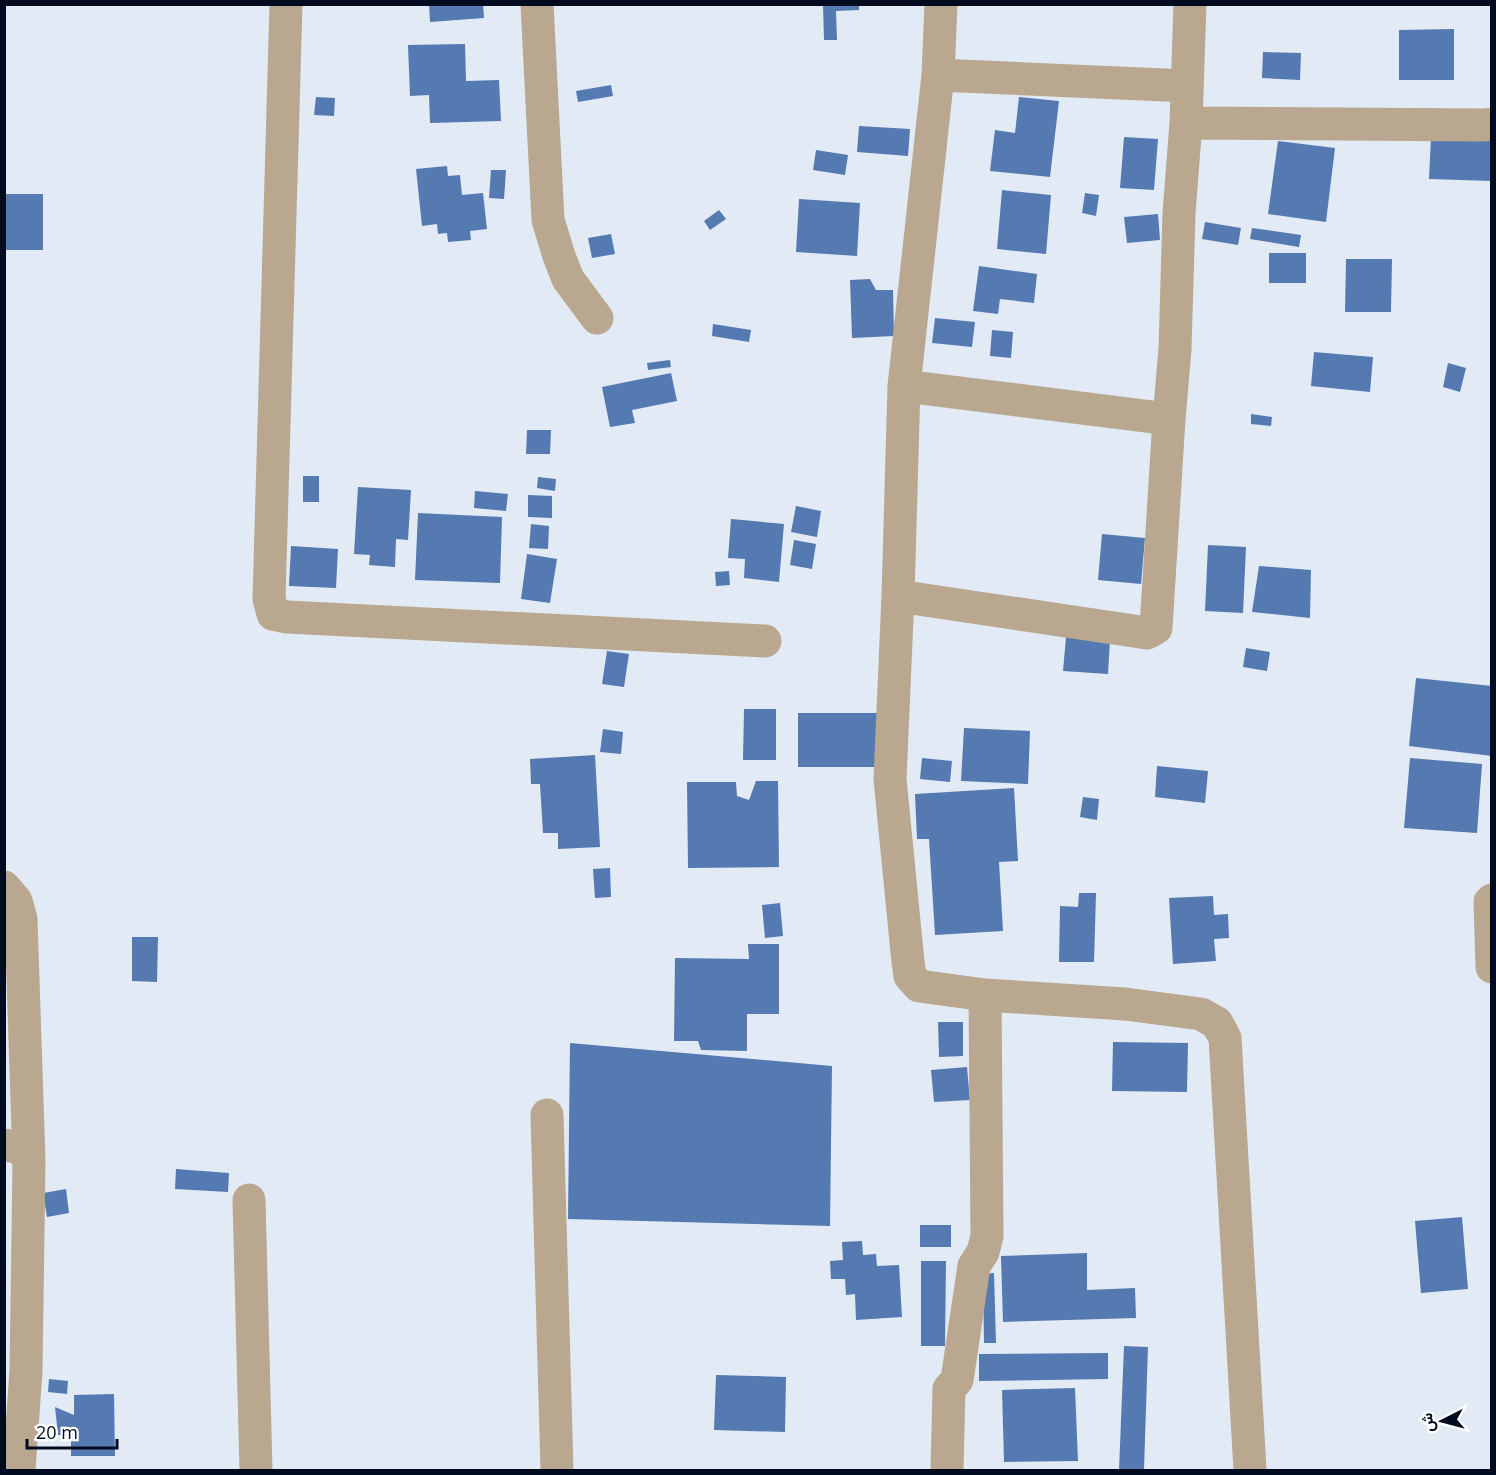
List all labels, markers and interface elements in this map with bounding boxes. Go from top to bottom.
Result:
north arrow [1412,1391,1472,1451]
scale bar [27,1412,117,1450]
text: ش [1415,1412,1439,1433]
text: 20 m [36,1420,78,1444]

